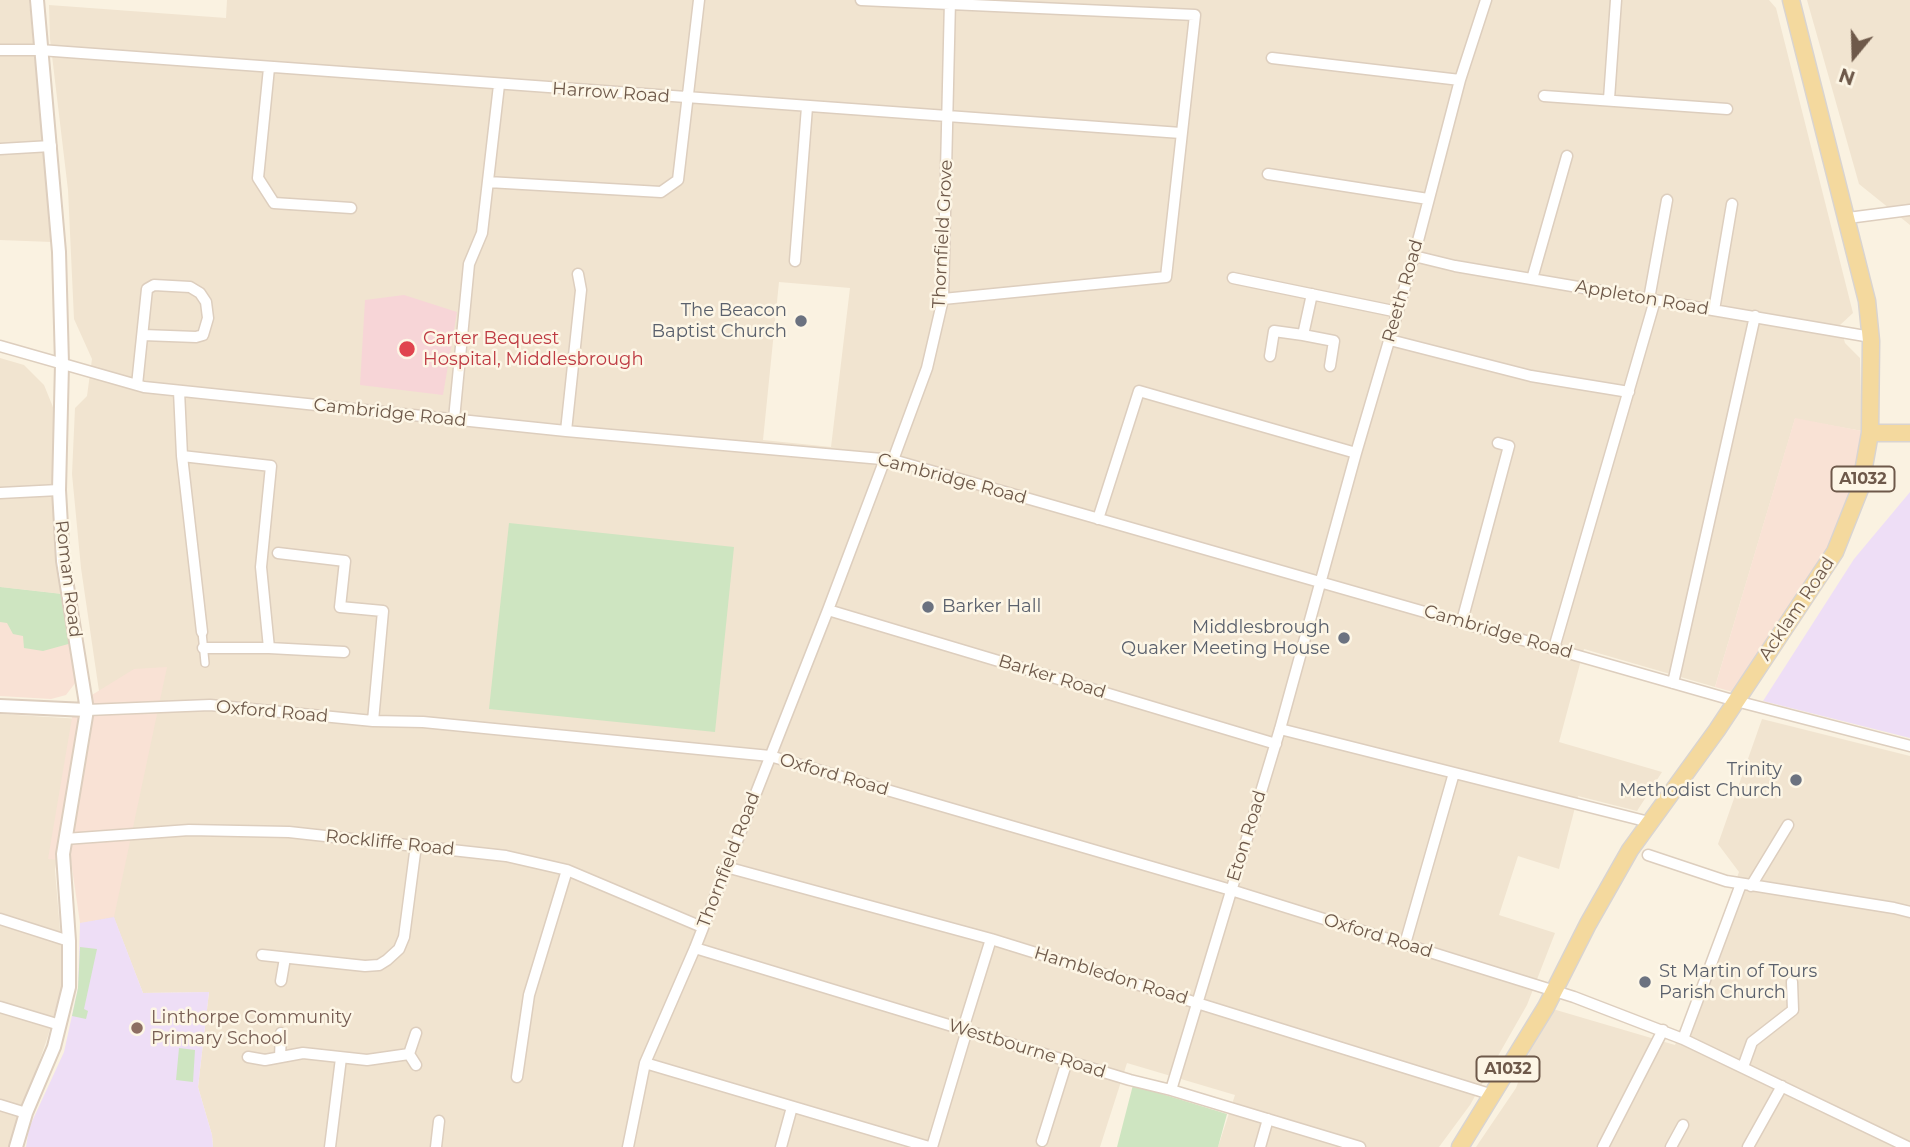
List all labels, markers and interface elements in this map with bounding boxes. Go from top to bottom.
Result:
north arrow [1819,21,1889,91]
text: N [1836,63,1858,90]
street label: Harrow Road [551,78,671,108]
street label: Thornfield Grove [928,159,958,309]
street label: Reeth Road [1378,237,1428,345]
street label: Appleton Road [1574,276,1710,320]
place label: The Beacon Baptist Church [651,300,787,342]
marker: The Beacon Baptist Church [793,313,809,329]
place label: Carter Bequest Hospital, Middlesbrough [423,328,644,370]
marker: Carter Bequest Hospital, Middlesbrough [397,339,417,359]
street label: Cambridge Road [312,394,468,432]
street label: Cambridge Road [875,449,1029,509]
road number: A1032 [1832,466,1895,492]
street label: Roman Road [50,519,86,639]
street label: Acklam Road [1755,553,1839,665]
place label: Barker Hall [942,596,1041,618]
marker: Barker Hall [920,599,936,615]
street label: Cambridge Road [1421,600,1575,664]
place label: Middlesbrough Quaker Meeting House [1121,617,1330,660]
marker: Middlesbrough Quaker Meeting House [1336,630,1352,646]
street label: Barker Road [996,650,1108,704]
street label: Oxford Road [215,696,329,728]
street label: Oxford Road [777,749,891,801]
place label: Trinity Methodist Church [1619,759,1782,802]
marker: Trinity Methodist Church [1788,772,1804,788]
street label: Eton Road [1223,788,1271,884]
street label: Thornfield Road [693,789,765,931]
street label: Rockliffe Road [324,825,456,861]
street label: Oxford Road [1321,909,1435,963]
street label: Hambledon Road [1031,942,1191,1010]
place label: St Martin of Tours Parish Church [1659,961,1817,1004]
marker: St Martin of Tours Parish Church [1637,974,1653,990]
place label: Linthorpe Community Primary School [151,1007,351,1050]
street label: Westbourne Road [946,1015,1108,1083]
marker: Linthorpe Community Primary School [129,1020,145,1036]
road number: A1032 [1476,1056,1540,1082]

